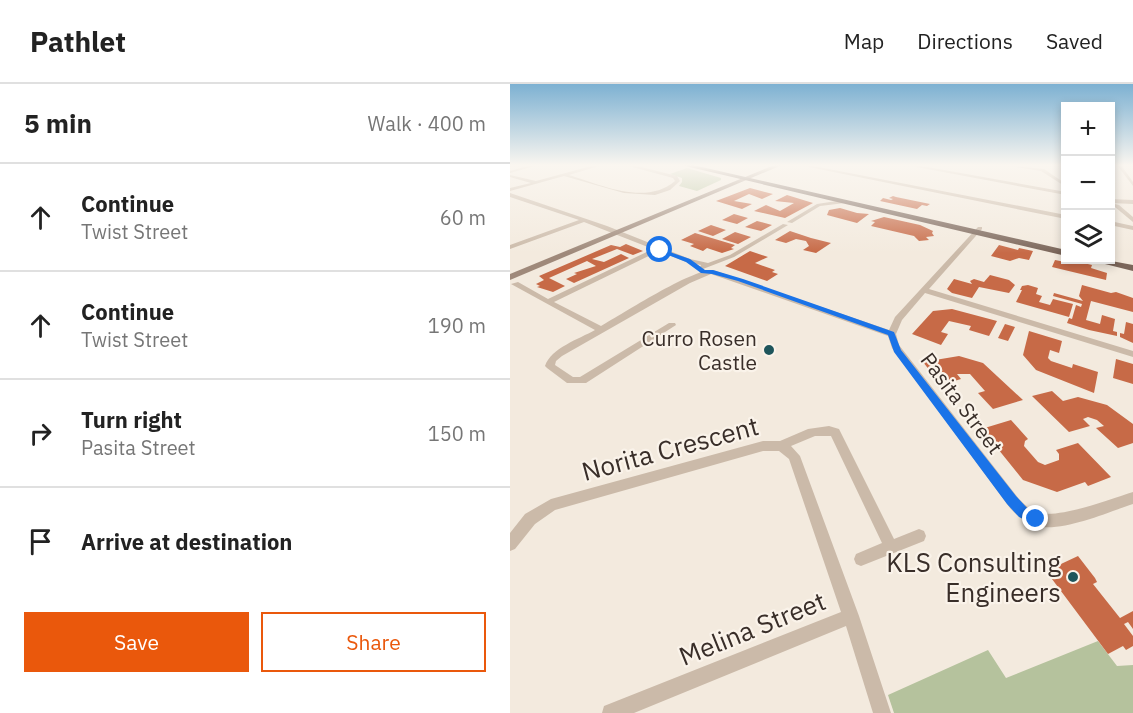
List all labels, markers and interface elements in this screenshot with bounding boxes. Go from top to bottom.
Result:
text: Pathlet [30,23,126,60]
text: Map [844,27,884,55]
text: Directions [917,27,1013,55]
text: Saved [1046,27,1103,55]
map controls [1061,102,1115,264]
button: + [1061,102,1115,156]
text: 5 min [24,106,92,140]
text: Walk · 400 m [368,110,486,137]
button: − [1061,156,1115,210]
text: Continue [81,189,174,218]
icon: ahead [24,201,57,234]
text: 60 m [440,204,486,231]
button: layers [1061,210,1115,264]
text: Twist Street [81,218,188,245]
route start [646,236,672,262]
text: Continue [81,297,174,326]
icon: ahead [24,309,57,342]
text: 190 m [428,312,486,339]
place label: Curro Rosen Castle [641,324,757,376]
text: Twist Street [81,326,188,353]
marker: Curro Rosen Castle [762,343,776,357]
street label: Pasita Street [915,347,1009,459]
text: Turn right [81,405,182,434]
street label: Norita Crescent [578,408,762,488]
icon: right [24,417,57,450]
text: 150 m [428,420,486,447]
text: Pasita Street [81,434,196,461]
route end [1022,505,1048,531]
icon: arrive [24,525,57,558]
text: Arrive at destination [81,527,292,556]
place label: KLS Consulting Engineers [886,545,1061,609]
marker: KLS Consulting Engineers [1066,570,1080,584]
street label: Melina Street [674,583,830,673]
button: Save [24,612,249,672]
button: Share [261,612,486,672]

